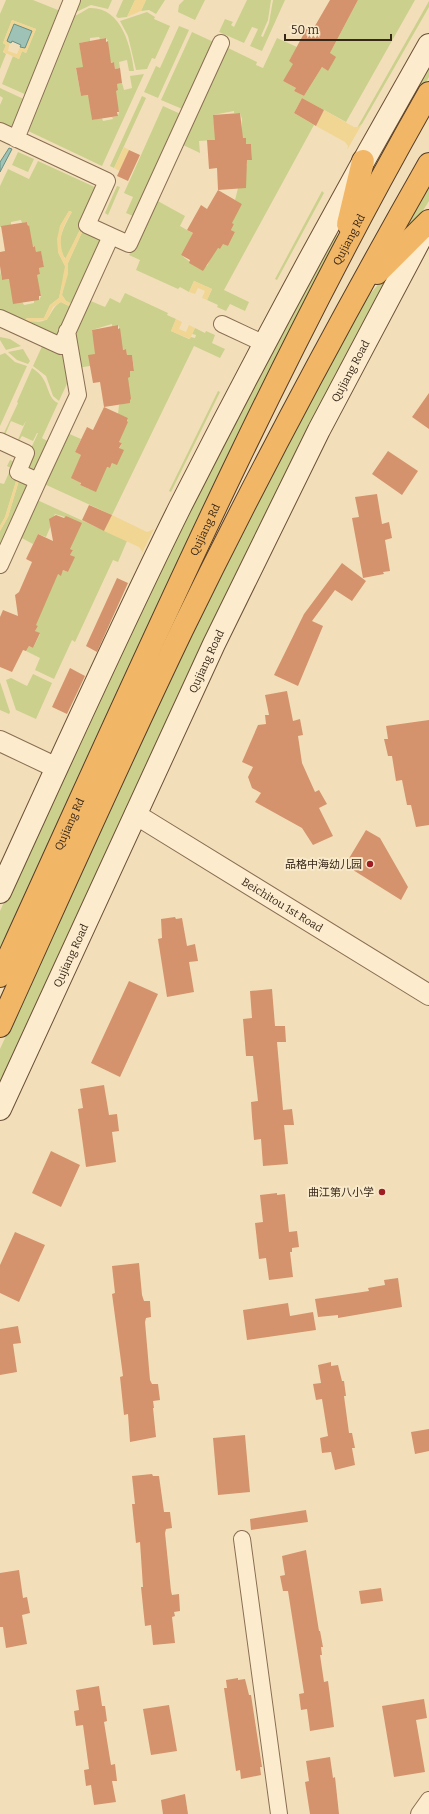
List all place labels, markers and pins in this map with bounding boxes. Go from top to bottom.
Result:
place label: 品格中海幼儿园 [285,858,362,871]
marker: 品格中海幼儿园 [365,859,375,869]
place label: 曲江第八小学 [308,1186,374,1199]
marker: 曲江第八小学 [377,1187,387,1197]

